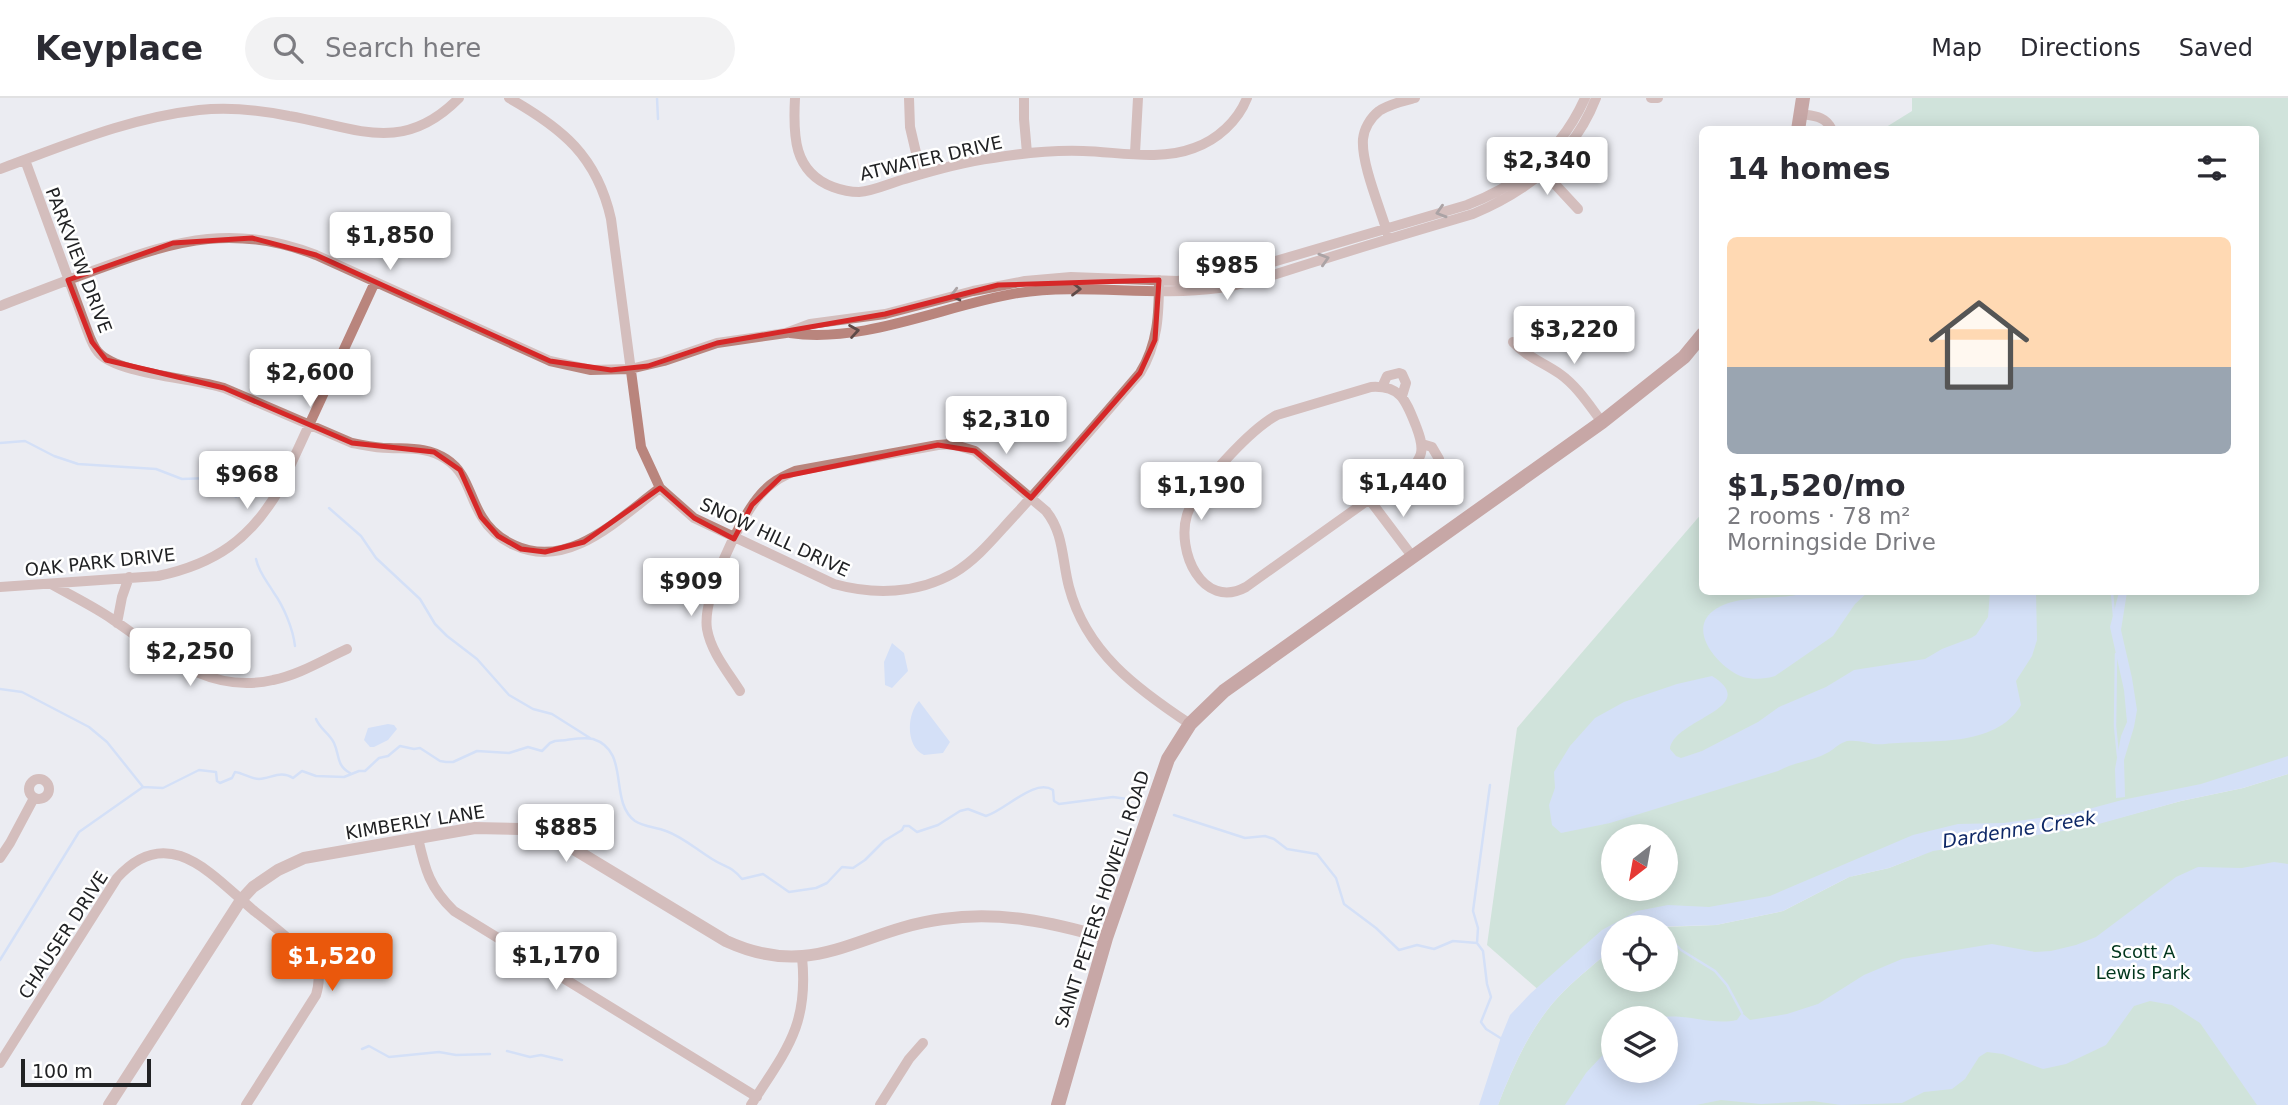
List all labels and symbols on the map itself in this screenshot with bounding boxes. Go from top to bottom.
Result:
street label: ATWATER DRIVE [858,131,1004,185]
pin: $2,340 [1490,138,1604,197]
street label: PARKVIEW DRIVE [42,184,116,336]
one-way arrow [1435,204,1447,219]
pin: $1,850 [333,212,447,272]
pin: $985 [1186,242,1268,302]
one-way arrow [1318,252,1330,267]
one-way arrow [1072,281,1082,297]
one-way arrow [949,287,961,302]
pin: $3,220 [1517,306,1631,366]
one-way arrow [848,324,859,339]
pin: $2,600 [253,350,367,409]
pin: $2,310 [949,396,1063,456]
pin: $968 [206,452,288,511]
pin: $1,440 [1346,460,1460,519]
pin: $1,190 [1144,462,1258,522]
street label: SNOW HILL DRIVE [697,493,853,581]
street label: OAK PARK DRIVE [24,544,176,580]
pin: $909 [650,559,732,618]
pin: $2,250 [133,628,247,688]
street label: SAINT PETERS HOWELL ROAD [1050,768,1154,1030]
street label: KIMBERLY LANE [344,801,486,843]
pin: $885 [525,804,607,864]
water label: Dardenne Creek [1941,806,2098,852]
north arrow [1601,824,1678,901]
street label: CHAUSER DRIVE [14,867,112,1003]
pin: $1,170 [499,932,613,992]
pin: $1,520 [275,934,389,993]
park label: Scott A Lewis Park [2096,941,2191,983]
scale bar [21,1056,150,1088]

